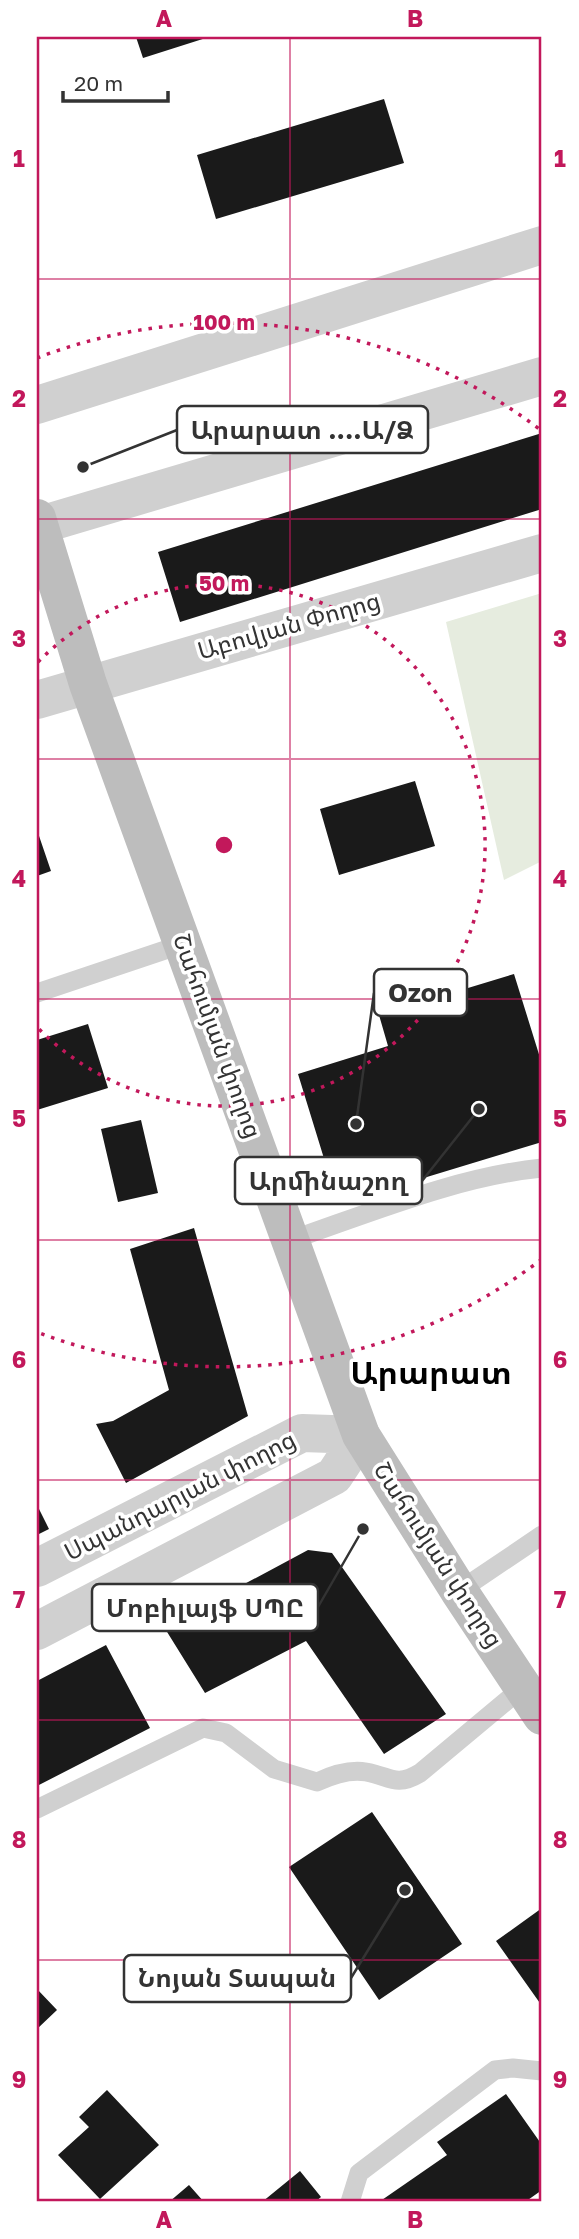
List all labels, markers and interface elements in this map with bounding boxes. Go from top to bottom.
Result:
text: A [156,4,173,32]
text: B [407,4,423,32]
scale bar [63,60,168,104]
text: 20 m [74,70,123,96]
text: 1 [13,144,25,172]
text: 1 [554,144,566,172]
text: 100 m [193,309,255,335]
text: 2 [12,384,26,412]
text: 2 [553,384,567,412]
callout: Արարատ ....Ա/Ձ [177,406,428,453]
text: Արարատ ....Ա/Ձ [190,414,414,445]
text: 50 m [199,570,249,596]
street label: Աբովյան Փողոց [194,585,383,665]
text: 3 [12,624,26,652]
text: 3 [553,624,567,652]
centre of rings [212,833,236,857]
text: 4 [12,864,26,892]
text: 4 [553,864,567,892]
street label: Շահումյան փողոց [167,929,269,1142]
callout: Ozon [374,969,467,1016]
text: Ozon [388,977,452,1008]
text: 5 [12,1104,26,1132]
text: 5 [553,1104,567,1132]
callout: Արմինաշող [235,1157,422,1204]
text: Արմինաշող [249,1165,409,1196]
text: 6 [12,1345,26,1373]
text: 6 [553,1345,567,1373]
district label: Արարատ [350,1353,512,1391]
street label: Սպանդարյան փողոց [59,1424,300,1567]
street label: Շահումյան փողոց [368,1456,510,1653]
callout: Մոբիլայֆ ՍՊԸ [92,1584,318,1631]
text: 7 [13,1585,25,1613]
text: 7 [554,1585,566,1613]
text: Մոբիլայֆ ՍՊԸ [106,1592,304,1623]
text: 8 [12,1825,26,1853]
text: 8 [553,1825,567,1853]
callout: Նոյան Տապան [124,1955,351,2002]
text: Նոյան Տապան [138,1962,336,1993]
text: 9 [12,2065,26,2093]
text: 9 [553,2065,567,2093]
text: A [156,2205,173,2233]
text: B [407,2205,423,2233]

